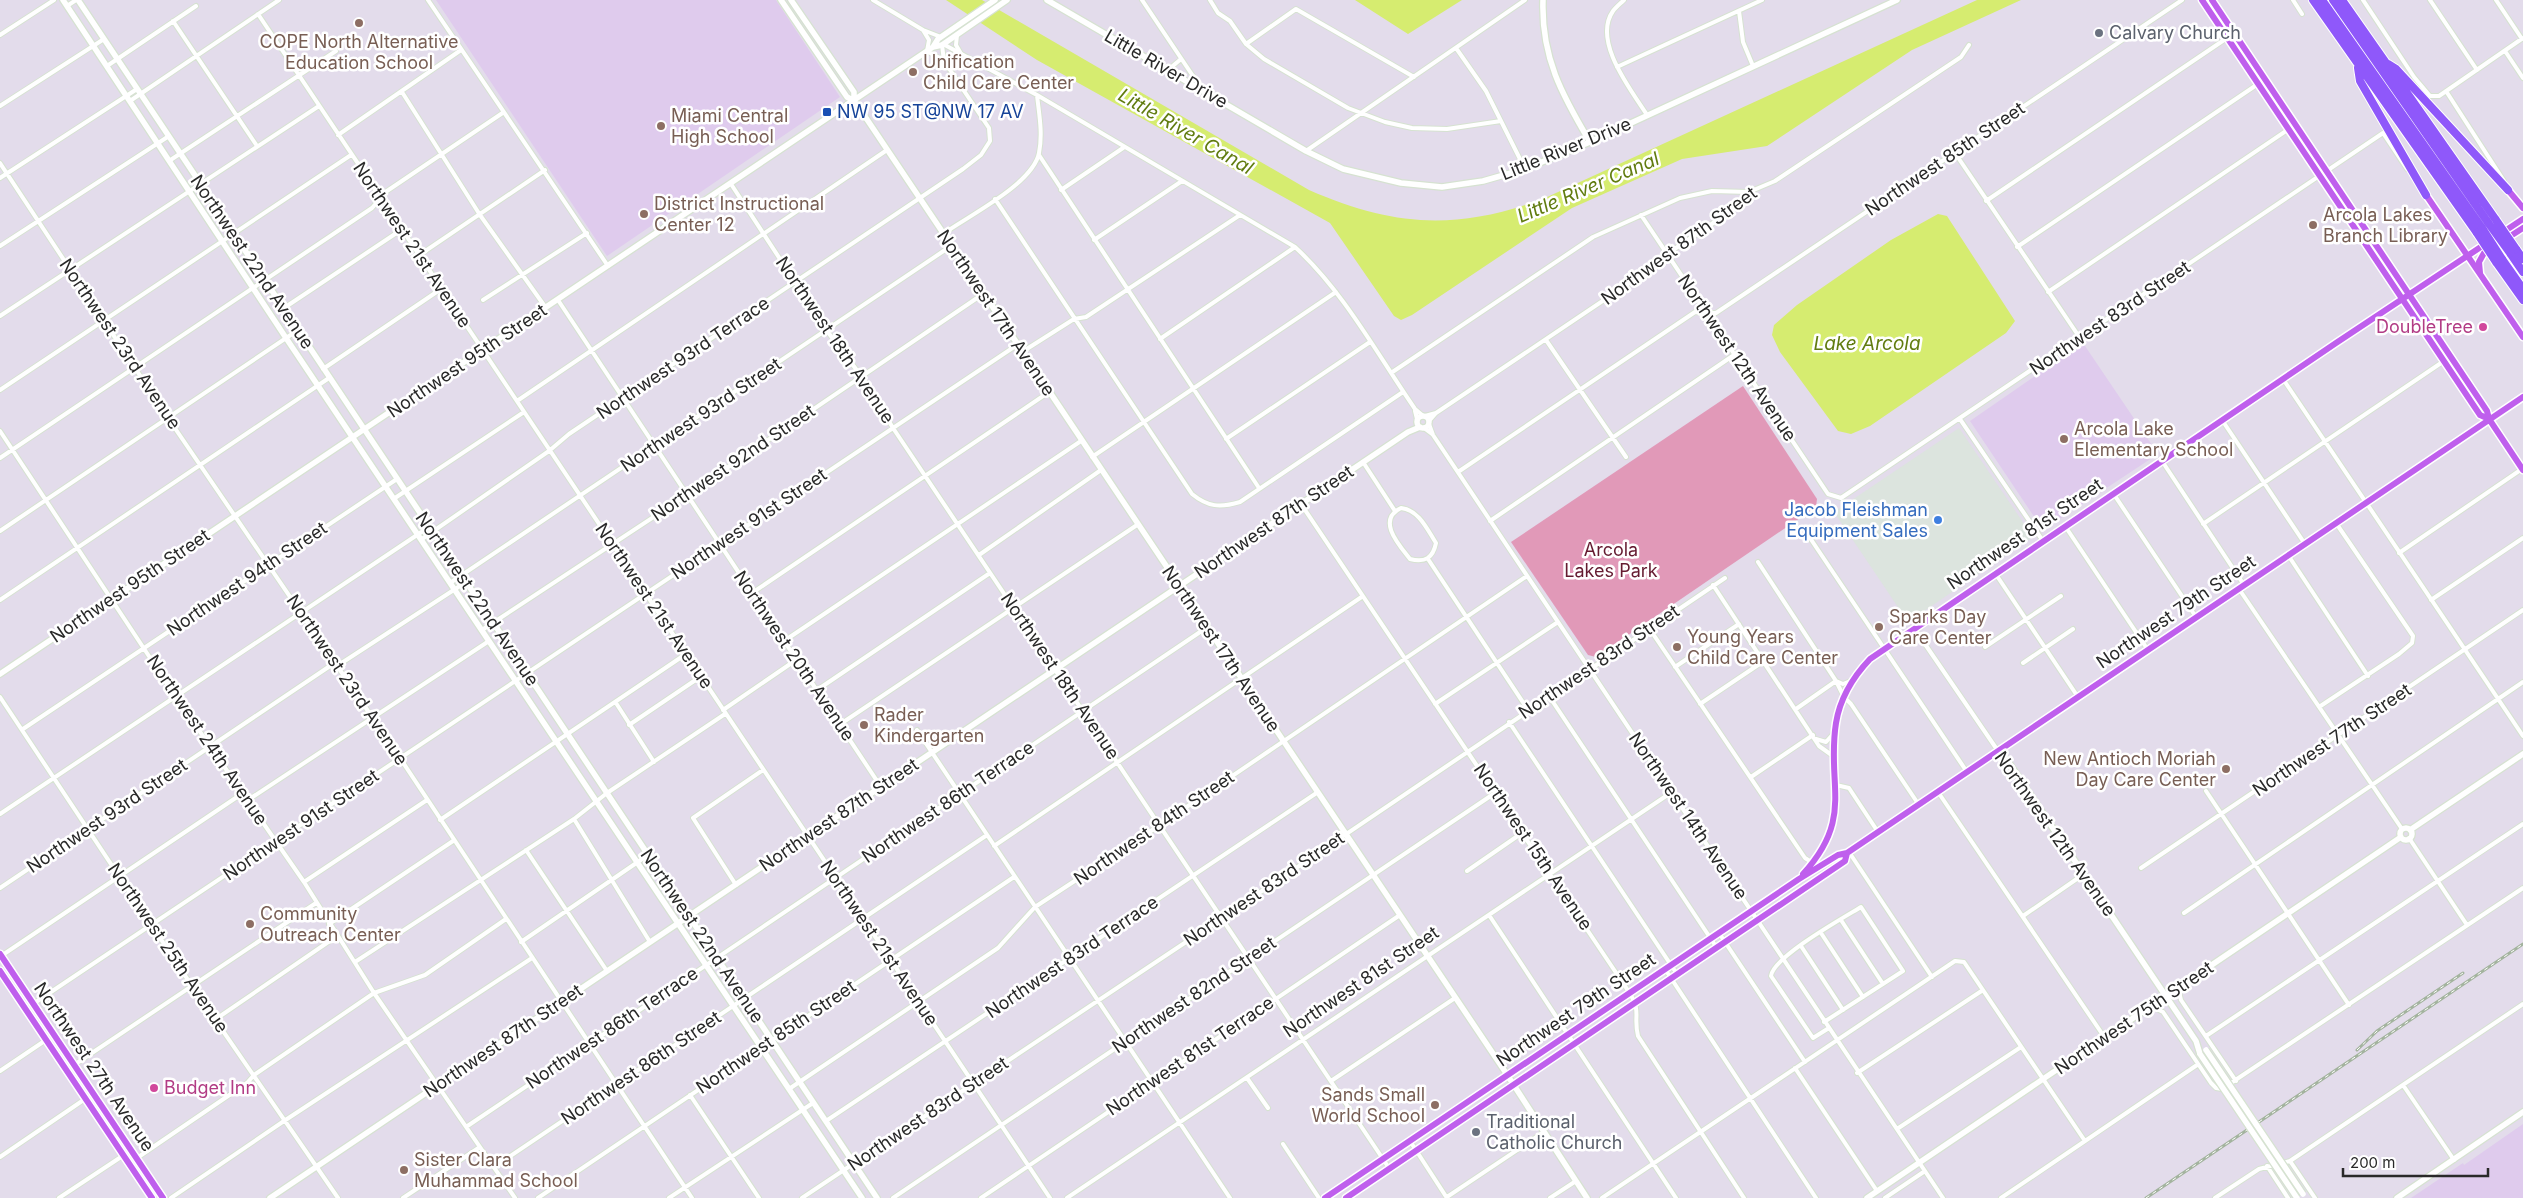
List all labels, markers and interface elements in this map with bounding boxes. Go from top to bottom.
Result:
marker: COPE North Alternative Education School [353,17,365,29]
place label: Calvary Church [2109,22,2241,43]
street label: Little River Drive [1101,25,1231,112]
marker: Calvary Church [2093,27,2105,39]
place label: COPE North Alternative Education School [260,31,458,73]
place label: Unification Child Care Center [923,51,1074,93]
marker: Unification Child Care Center [907,66,919,78]
water label: Little River Canal [1114,84,1258,180]
street label: Northwest 85th Street [1861,97,2029,220]
place label: NW 95 ST@NW 17 AV [837,101,1024,122]
place label: Miami Central High School [671,105,788,147]
marker: NW 95 ST@NW 17 AV [821,106,833,118]
street label: Little River Drive [1498,113,1634,184]
marker: Miami Central High School [655,120,667,132]
water label: Little River Canal [1514,147,1663,228]
street label: Northwest 21st Avenue [349,158,476,332]
street label: Northwest 22nd Avenue [186,171,318,353]
street label: Northwest 87th Street [1597,182,1761,309]
place label: District Instructional Center 12 [654,193,824,235]
place label: Arcola Lakes Branch Library [2323,204,2448,246]
marker: District Instructional Center 12 [638,208,650,220]
marker: Arcola Lakes Branch Library [2307,219,2319,231]
street label: Northwest 17th Avenue [933,226,1060,400]
street label: Northwest 18th Avenue [772,252,899,427]
street label: Northwest 23rd Avenue [55,254,185,433]
street label: Northwest 83rd Street [2026,256,2194,379]
street label: Northwest 12th Avenue [1674,270,1801,445]
street label: Northwest 93rd Terrace [592,292,773,423]
street label: Northwest 95th Street [383,299,551,422]
place label: DoubleTree [2376,316,2473,337]
marker: DoubleTree [2477,321,2489,333]
water label: Lake Arcola [1813,332,1921,355]
street label: Northwest 93rd Street [617,353,785,476]
street label: Northwest 92nd Street [647,400,819,525]
place label: Arcola Lake Elementary School [2074,418,2233,460]
marker: Arcola Lake Elementary School [2058,433,2070,445]
street label: Northwest 87th Street [1190,461,1357,583]
street label: Northwest 91st Street [667,464,831,583]
street label: Northwest 81st Street [1943,474,2107,593]
place label: Jacob Fleishman Equipment Sales [1784,499,1928,541]
street label: Northwest 22nd Avenue [411,508,543,690]
marker: Jacob Fleishman Equipment Sales [1932,514,1944,526]
street label: Northwest 94th Street [163,517,331,640]
street label: Northwest 21st Avenue [591,519,718,693]
street label: Northwest 95th Street [46,524,214,647]
park label: Arcola Lakes Park [1564,539,1658,581]
street label: Northwest 79th Street [2092,551,2259,673]
street label: Northwest 17th Avenue [1158,562,1285,736]
street label: Northwest 20th Avenue [730,567,859,745]
street label: Northwest 18th Avenue [997,588,1124,763]
street label: Northwest 23rd Avenue [282,590,412,769]
street label: Northwest 83rd Street [1515,600,1683,723]
place label: Sparks Day Care Center [1889,606,1992,648]
marker: Sparks Day Care Center [1873,621,1885,633]
place label: Young Years Child Care Center [1687,626,1838,668]
marker: Young Years Child Care Center [1671,641,1683,653]
street label: Northwest 24th Avenue [143,651,272,829]
street label: Northwest 77th Street [2249,679,2415,800]
place label: Rader Kindergarten [874,704,984,746]
marker: Rader Kindergarten [858,719,870,731]
street label: Northwest 14th Avenue [1625,728,1752,903]
street label: Northwest 86th Terrace [858,736,1038,867]
street label: Northwest 12th Avenue [1990,747,2120,920]
place label: New Antioch Moriah Day Care Center [2043,748,2216,790]
street label: Northwest 93rd Street [23,754,191,877]
street label: Northwest 87th Street [755,754,922,876]
street label: Northwest 15th Avenue [1470,759,1597,934]
marker: New Antioch Moriah Day Care Center [2220,763,2232,775]
street label: Northwest 91st Street [219,765,383,884]
street label: Northwest 84th Street [1070,766,1238,889]
street label: Northwest 83rd Street [1180,827,1348,950]
street label: Northwest 22nd Avenue [636,845,768,1027]
street label: Northwest 21st Avenue [816,856,943,1030]
street label: Northwest 25th Avenue [104,859,233,1037]
street label: Northwest 83rd Terrace [981,891,1162,1022]
place label: Community Outreach Center [260,903,401,945]
marker: Community Outreach Center [244,918,256,930]
street label: Northwest 81st Street [1279,922,1443,1041]
street label: Northwest 82nd Street [1108,932,1280,1057]
street label: Northwest 79th Street [1492,949,1659,1071]
street label: Northwest 75th Street [2050,957,2217,1078]
street label: Northwest 86th Terrace [522,962,702,1093]
street label: Northwest 85th Street [692,975,860,1098]
street label: Northwest 27th Avenue [30,978,159,1155]
street label: Northwest 87th Street [419,980,586,1102]
street label: Northwest 81st Terrace [1102,992,1278,1120]
street label: Northwest 86th Street [557,1006,725,1129]
street label: Northwest 83rd Street [844,1052,1012,1175]
place label: Budget Inn [164,1077,256,1098]
marker: Budget Inn [148,1082,160,1094]
place label: Sands Small World School [1311,1084,1425,1126]
marker: Sands Small World School [1429,1099,1441,1111]
place label: Traditional Catholic Church [1486,1111,1623,1153]
marker: Traditional Catholic Church [1470,1126,1482,1138]
scale bar [2343,1146,2488,1178]
place label: Sister Clara Muhammad School [414,1149,578,1191]
text: 200 m [2350,1153,2395,1172]
marker: Sister Clara Muhammad School [398,1164,410,1176]

